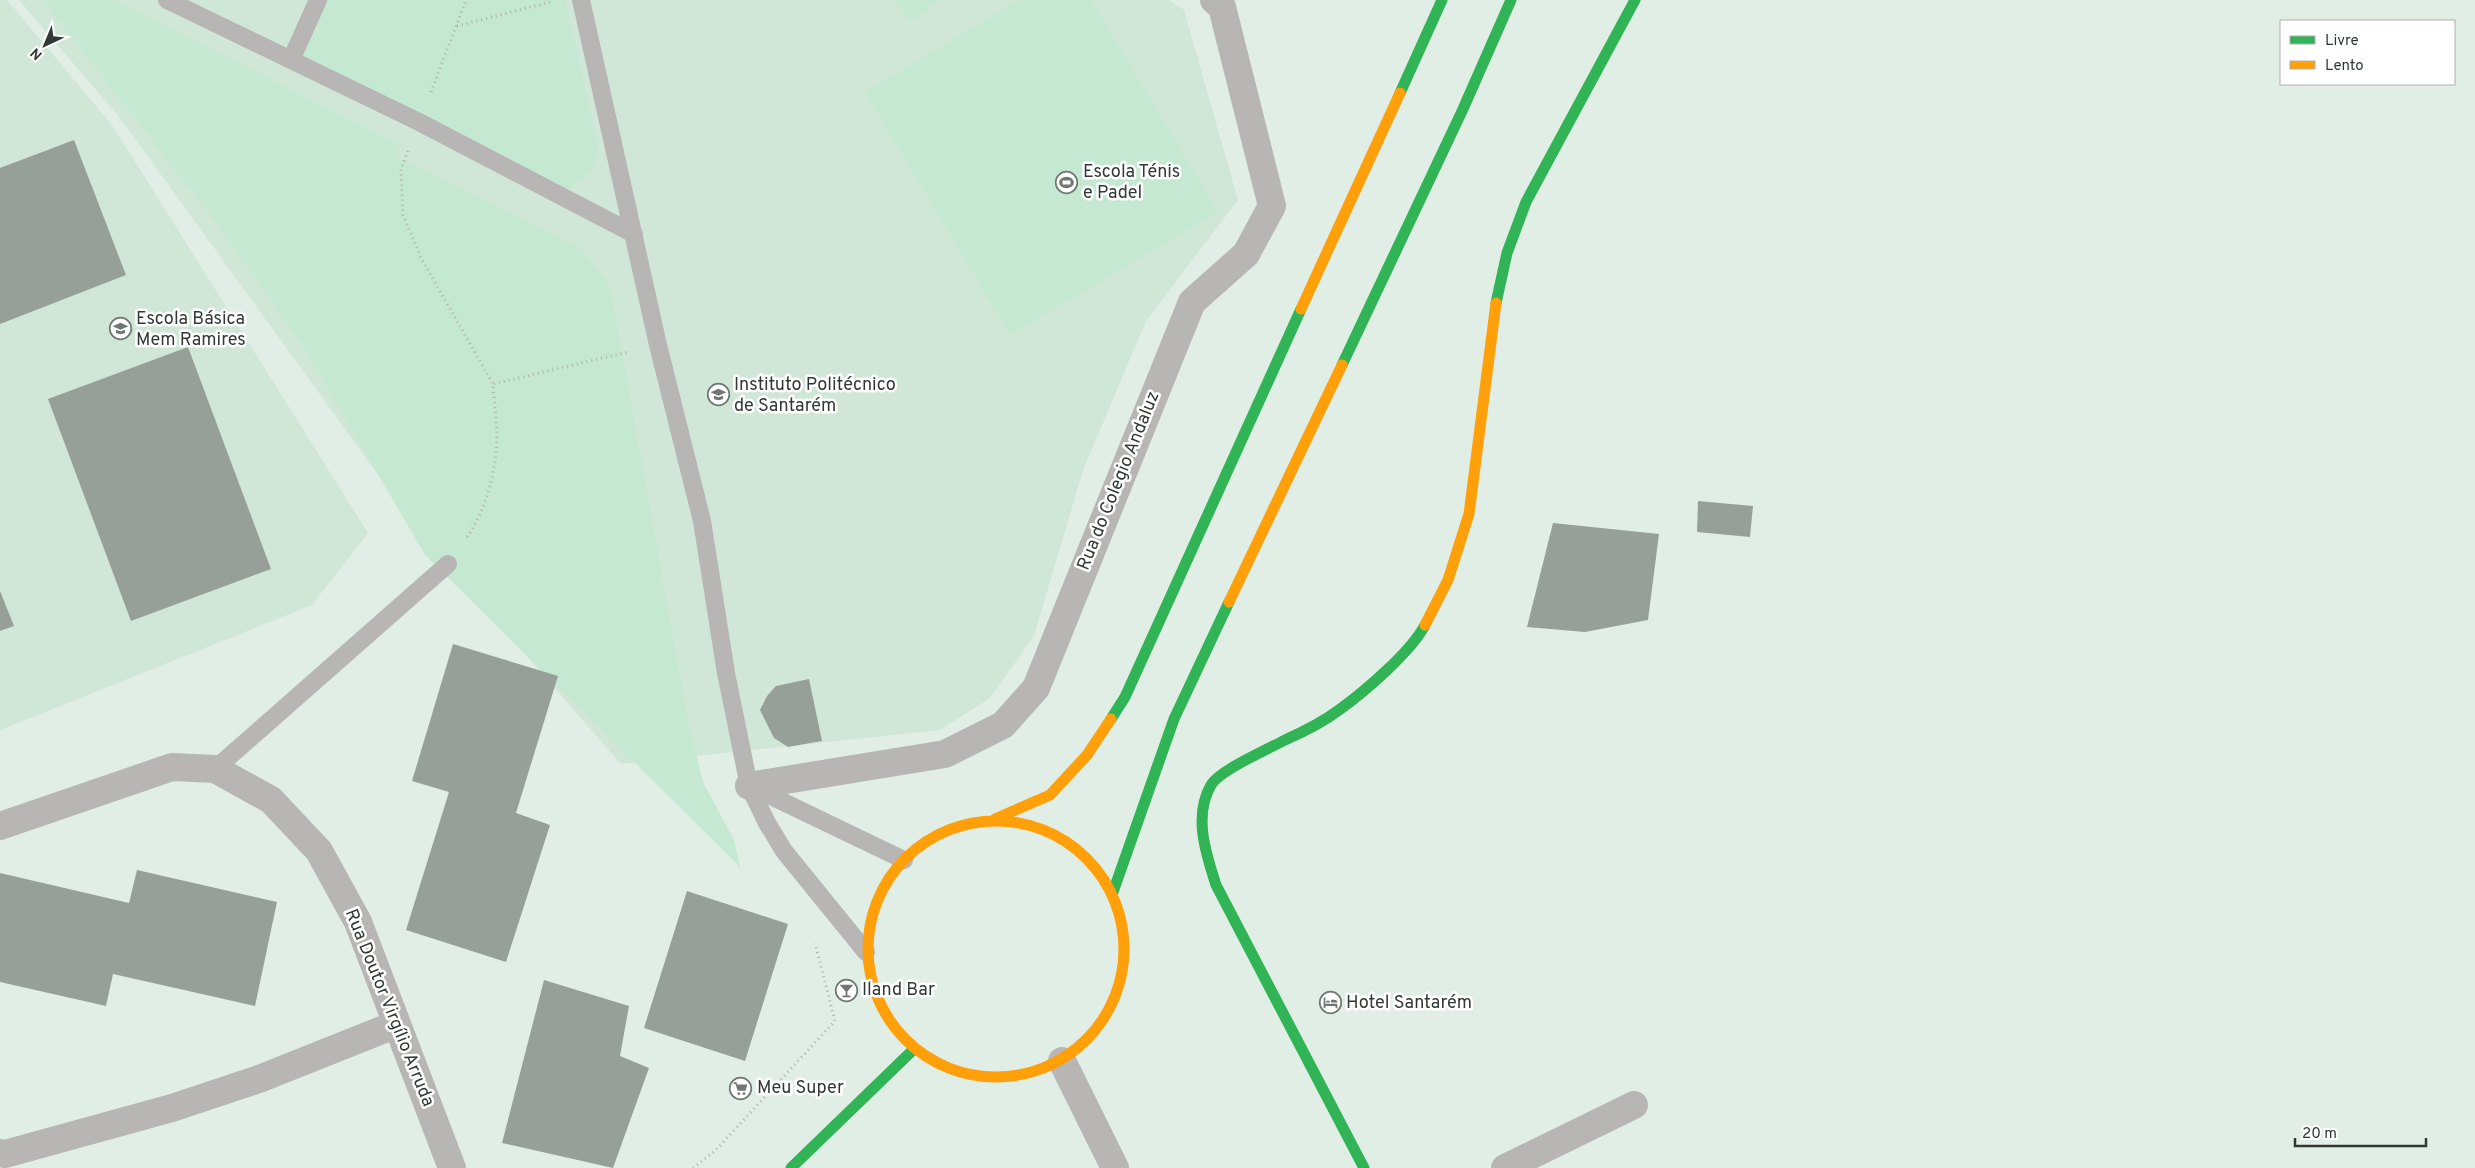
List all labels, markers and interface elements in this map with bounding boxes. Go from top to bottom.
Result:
north arrow [20,20,70,70]
legend [2280,20,2455,85]
text: Livre [2325,32,2359,51]
text: N [27,44,47,63]
text: Lento [2325,57,2364,76]
place label: Escola Ténis e Padel [1083,161,1180,205]
sports icon: Escola Ténis e Padel [1055,170,1079,194]
place label: Escola Básica Mem Ramires [136,308,246,352]
school or university icon: Escola Básica Mem Ramires [108,317,132,341]
place label: Instituto Politécnico de Santarém [734,374,896,418]
school or university icon: Instituto Politécnico de Santarém [706,383,730,407]
street label: Rua do Colegio Andaluz [1073,388,1165,574]
street label: Rua Doutor Virgílio Arruda [339,906,439,1110]
bar icon: Iland Bar [834,978,858,1002]
place label: Iland Bar [862,979,935,1002]
hotel icon: Hotel Santarém [1318,991,1342,1015]
place label: Hotel Santarém [1346,992,1472,1015]
supermarket icon: Meu Super [729,1076,753,1100]
place label: Meu Super [757,1077,844,1100]
scale bar [2295,1116,2426,1148]
text: 20 m [2302,1125,2337,1144]

